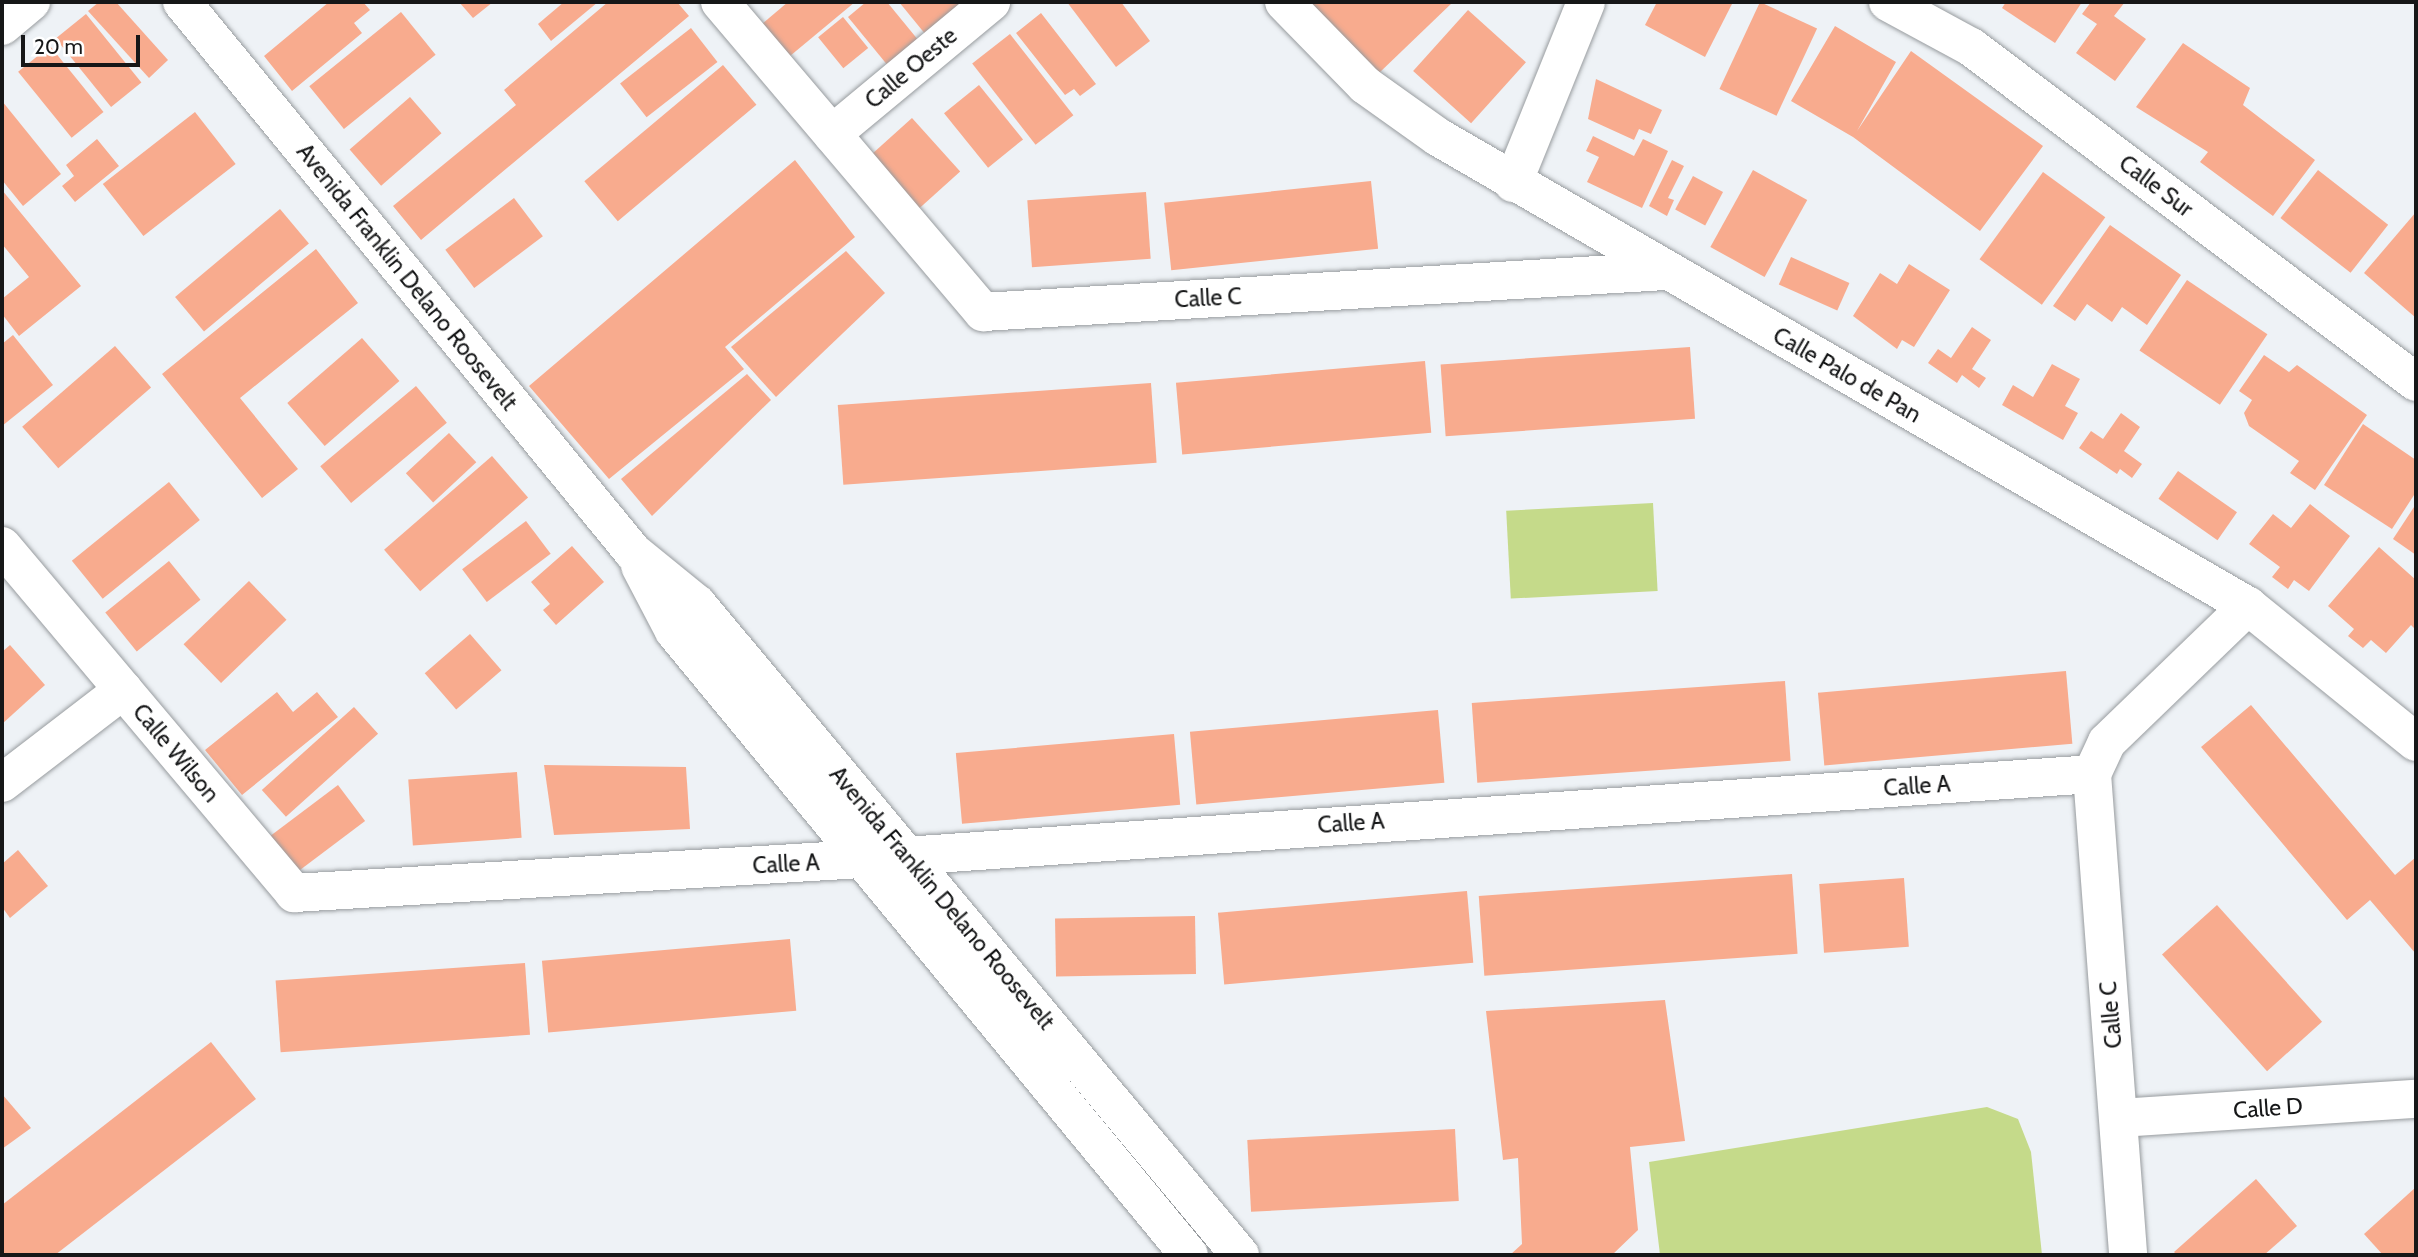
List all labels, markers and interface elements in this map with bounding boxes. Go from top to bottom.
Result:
scale bar [24,21,144,65]
street label: Calle Oeste [860,22,962,114]
text: 20 m [34,34,83,59]
street label: Avenida Franklin Delano Roosevelt [291,138,523,416]
street label: Calle Sur [2114,149,2198,223]
street label: Calle C [1174,282,1242,314]
street label: Calle Palo de Pan [1768,321,1926,429]
street label: Calle Wilson [127,698,225,808]
street label: Avenida Franklin Delano Roosevelt [824,761,1060,1035]
street label: Calle A [1883,770,1951,802]
street label: Calle A [1317,807,1385,839]
street label: Calle A [752,848,820,880]
street label: Calle C [2094,980,2128,1050]
street label: Calle D [2232,1092,2304,1124]

